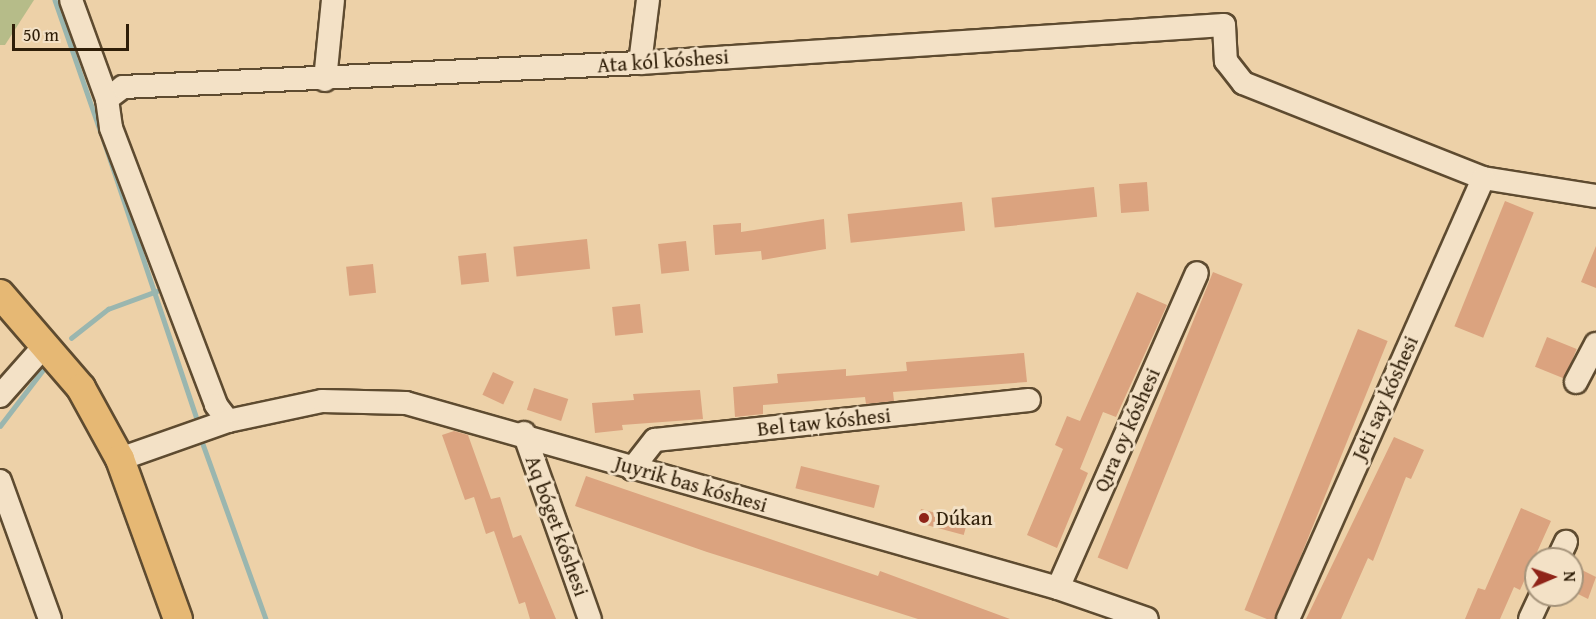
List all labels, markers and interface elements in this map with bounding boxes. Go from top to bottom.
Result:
scale bar [15,12,132,50]
text: 50 m [23,21,59,48]
street label: Ata kól kóshesi [596,44,730,78]
street label: Jeti say kóshesi [1346,332,1424,464]
street label: Qıra oy kóshesi [1088,364,1166,496]
street label: Bel taw kóshesi [756,402,892,442]
street label: Juyrik bas kóshesi [612,450,770,518]
street label: Aq bóget kóshesi [520,452,594,600]
place label: Dúkan [936,505,992,531]
marker: Dúkan [917,511,931,525]
north arrow [1524,547,1584,607]
text: N [1558,571,1582,582]

